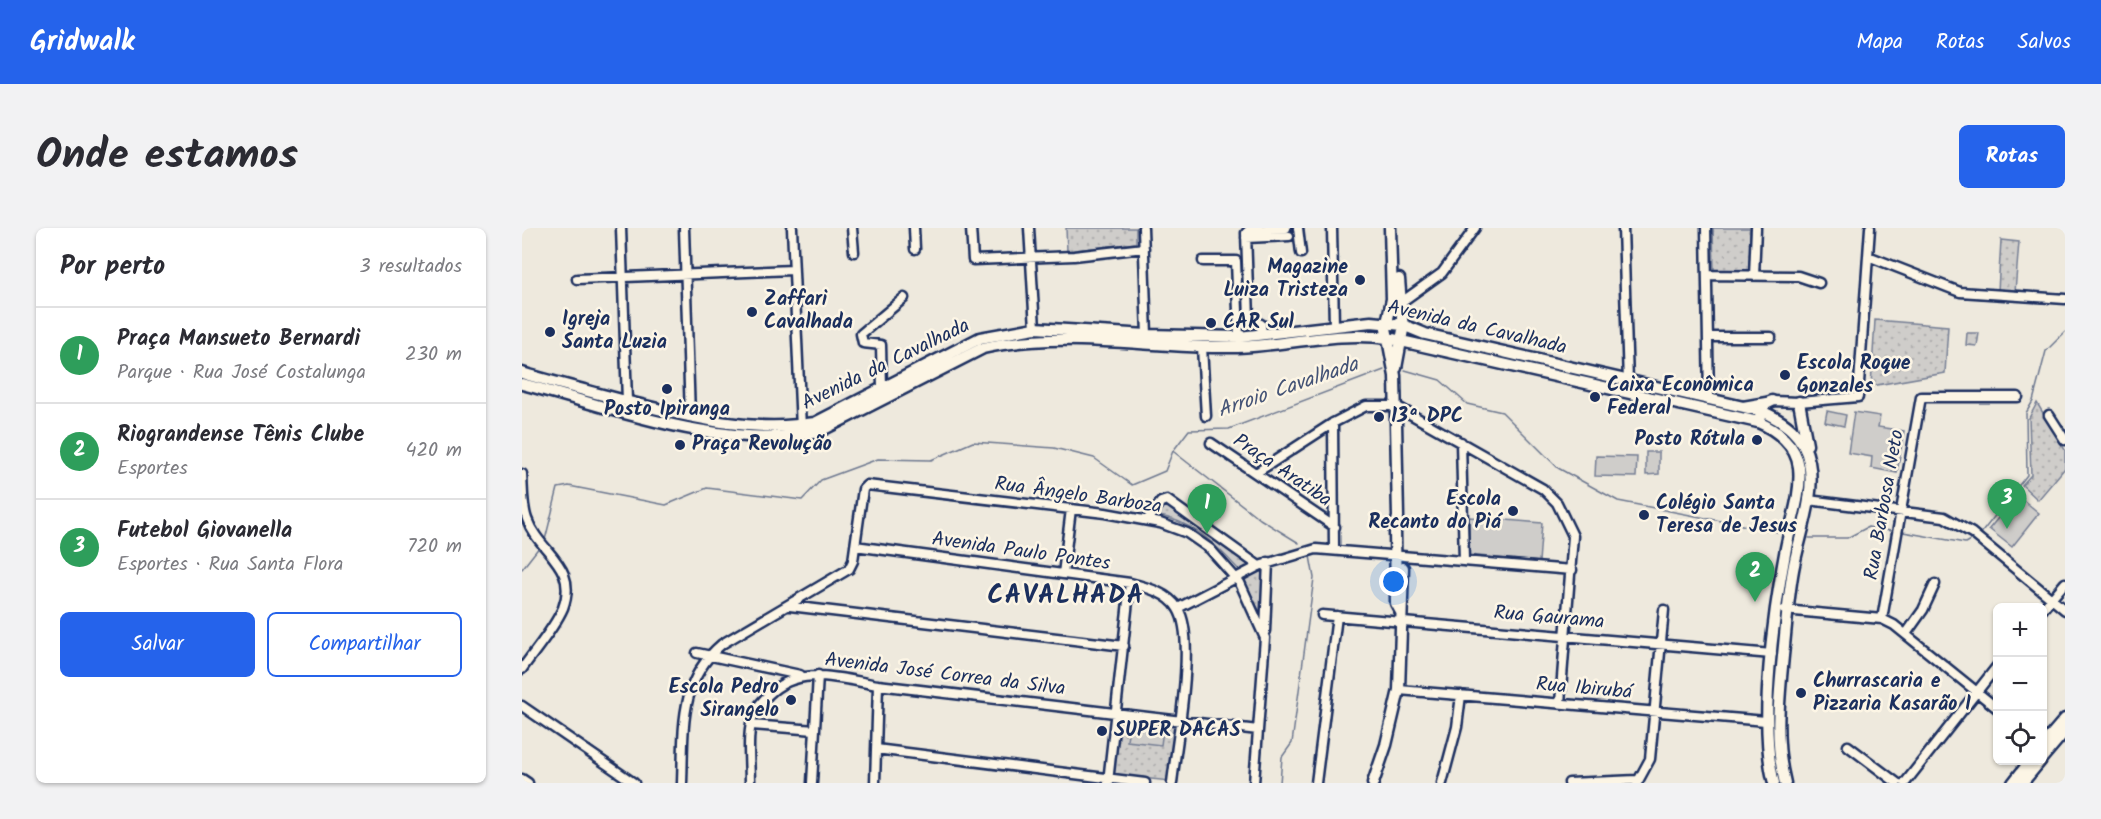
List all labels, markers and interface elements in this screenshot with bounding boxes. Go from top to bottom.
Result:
text: Gridwalk [30,20,135,65]
text: Mapa [1857,26,1903,59]
text: Rotas [1936,26,1985,59]
text: Salvos [2018,26,2071,59]
text: Onde estamos [36,123,298,190]
button: Rotas [1959,125,2065,188]
text: Por perto [60,246,165,288]
text: 3 resultados [359,251,462,283]
place label: Magazine Luiza Tristeza [1223,252,1348,307]
marker: Magazine Luiza Tristeza [1353,273,1367,287]
place label: Zaffari Cavalhada [764,284,853,339]
street label: Avenida da Cavalhada [1384,292,1570,364]
place label: Igreja Santa Luzia [562,304,667,359]
marker: Zaffari Cavalhada [745,305,759,319]
place label: CAR Sul [1223,307,1294,339]
street label: Avenida da Cavalhada [797,310,975,420]
marker: CAR Sul [1204,316,1218,330]
text: Praça Mansueto Bernardi [117,322,360,357]
marker: Igreja Santa Luzia [543,325,557,339]
text: 1 [76,339,83,371]
text: 230 m [405,339,462,371]
water label: Arroio Cavalhada [1213,348,1364,428]
place label: Escola Roque Gonzales [1797,348,1911,403]
text: Parque · Rua José Costalunga [117,357,366,389]
marker: Escola Roque Gonzales [1778,368,1792,382]
place label: Caixa Econômica Federal [1607,370,1754,425]
marker: Posto Ipiranga [660,382,674,396]
marker: Caixa Econômica Federal [1588,390,1602,404]
place label: Posto Ipiranga [604,394,730,426]
place label: 13ª DPC [1391,401,1463,433]
marker: 13ª DPC [1372,410,1386,424]
text: Riograndense Tênis Clube [117,418,364,453]
place label: Posto Rótula [1634,424,1745,456]
street label: Praça Aratiba [1226,426,1338,516]
street label: Rua Barbosa Neto [1856,427,1914,583]
place label: Praça Revolução [692,429,832,461]
marker: Posto Rótula [1750,433,1764,447]
text: 2 [74,435,85,467]
text: 420 m [405,435,462,467]
marker: Praça Revolução [673,438,687,452]
text: Esportes [117,453,188,485]
street label: Rua Ângelo Barboza [992,468,1164,524]
pin: 3 [1988,480,2026,529]
pin: 1 [1188,484,1226,534]
place label: Escola Recanto do Piá [1368,484,1504,539]
place label: Colégio Santa Teresa de Jesus [1656,488,1798,543]
marker: Escola Recanto do Piá [1506,504,1520,518]
marker: Colégio Santa Teresa de Jesus [1637,508,1651,522]
text: Futebol Giovanella [117,514,292,549]
street label: Avenida Paulo Pontes [930,524,1113,580]
text: 3 [74,531,85,563]
text: 720 m [407,531,462,563]
text: Esportes · Rua Santa Flora [117,549,343,581]
pin: 2 [1736,552,1774,602]
your location [1379,567,1408,596]
district label: CAVALHADA [987,575,1145,617]
street label: Rua Gaurama [1492,597,1606,639]
map controls [1993,603,2047,765]
button: + [1993,603,2047,657]
button: Salvar [60,612,255,677]
button: Compartilhar [267,612,462,677]
street label: Avenida José Correa da Silva [823,644,1067,706]
button: − [1993,657,2047,711]
place label: Churrascaria e Pizzaria Kasarão I [1813,666,1971,721]
street label: Rua Ibirubá [1535,669,1635,709]
place label: Escola Pedro Sirangelo [669,672,779,727]
marker: Churrascaria e Pizzaria Kasarão I [1794,686,1808,700]
marker: Escola Pedro Sirangelo [784,693,798,707]
button: locate [1993,711,2047,765]
place label: SUPER DACAS [1114,715,1242,747]
marker: SUPER DACAS [1095,724,1109,738]

